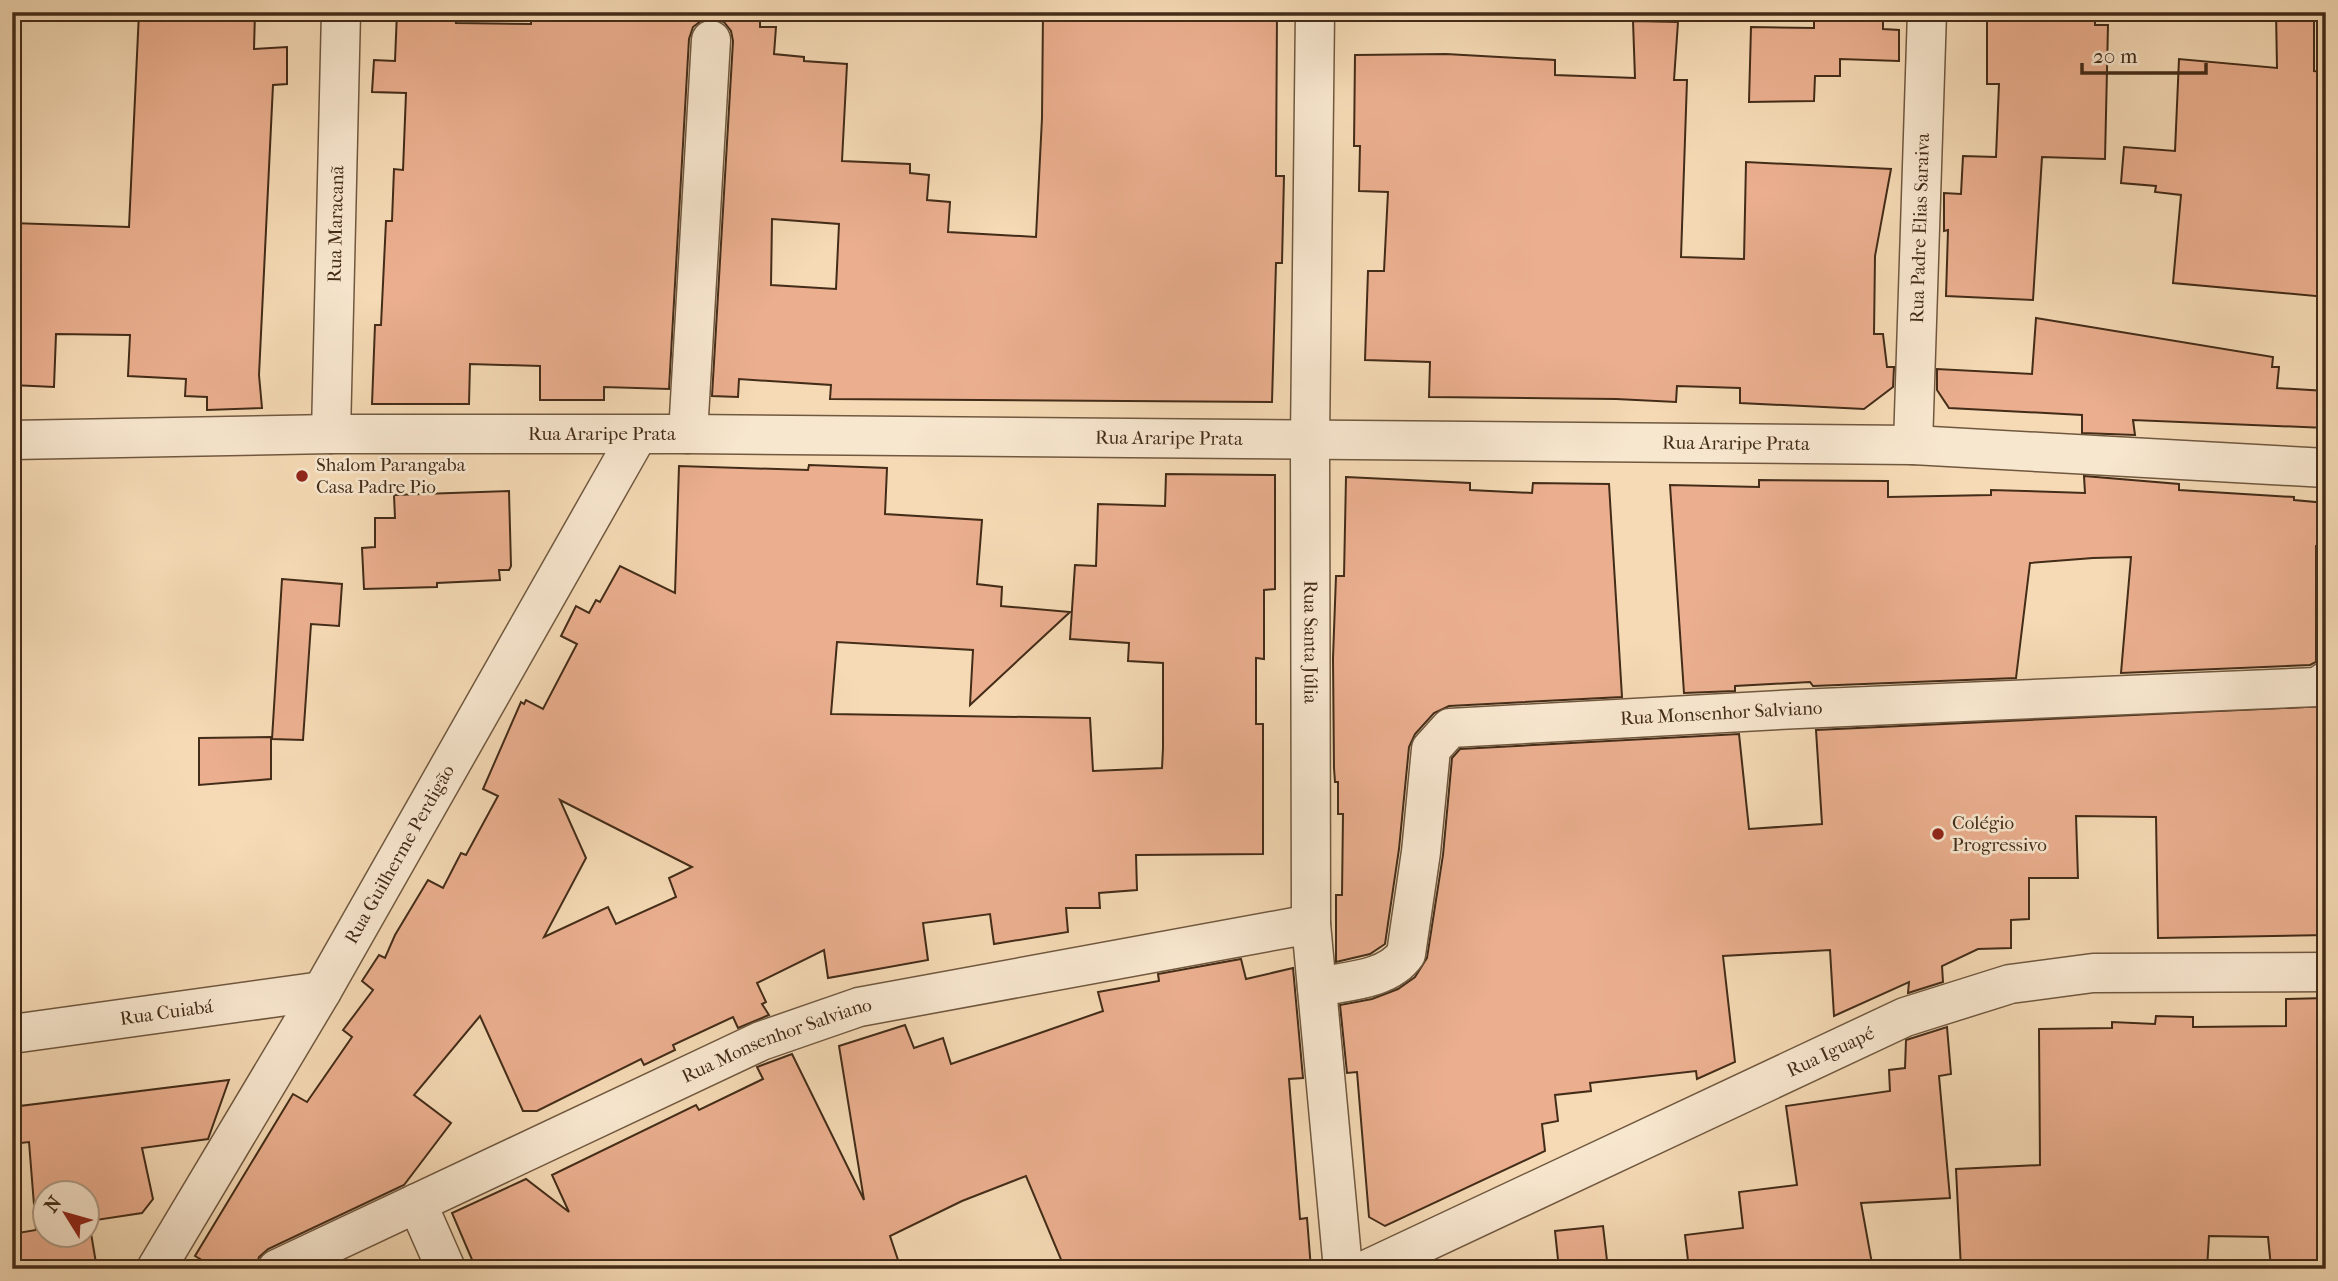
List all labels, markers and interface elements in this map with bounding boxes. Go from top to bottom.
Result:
scale bar [2082,32,2207,76]
text: 20 m [2093,44,2138,68]
street label: Rua Padre Elias Saraiva [1906,132,1934,324]
street label: Rua Maracanã [324,165,348,283]
street label: Rua Araripe Prata [528,423,676,445]
street label: Rua Araripe Prata [1095,427,1243,450]
street label: Rua Araripe Prata [1662,432,1810,455]
place label: Shalom Parangaba Casa Padre Pio [316,454,466,498]
marker: Shalom Parangaba Casa Padre Pio [294,468,310,484]
street label: Rua Santa Júlia [1299,580,1322,704]
street label: Rua Monsenhor Salviano [1619,697,1823,730]
street label: Rua Guilherme Perdigão [340,761,459,948]
place label: Colégio Progressivo [1952,812,2047,856]
marker: Colégio Progressivo [1930,826,1946,842]
street label: Rua Monsenhor Salviano [678,994,874,1088]
street label: Rua Cuiabá [119,995,215,1030]
street label: Rua Iguapé [1783,1022,1878,1082]
north arrow [32,1180,102,1250]
text: N [40,1192,67,1217]

